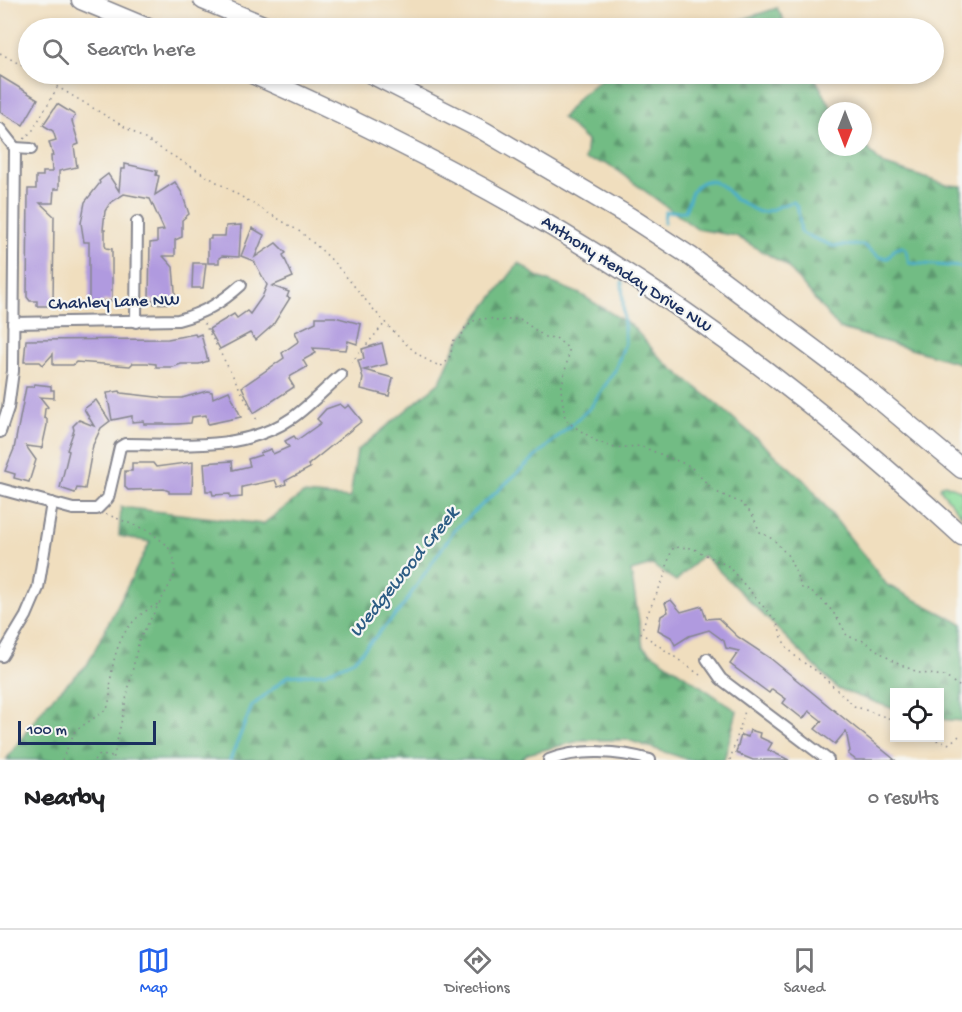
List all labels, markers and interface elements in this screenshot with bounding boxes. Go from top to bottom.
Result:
search box [18,18,944,84]
icon: search [39,35,72,68]
text: Search here [87,38,195,64]
north arrow [818,102,872,156]
street label: Anthony Henday Drive NW [537,212,715,338]
street label: Chahley Lane NW [48,290,180,316]
water label: Wedgewood Creek [345,502,466,643]
map controls [890,688,944,742]
button: locate [890,688,944,742]
scale bar [18,718,156,746]
text: 100 m [27,722,67,741]
text: Nearby [24,784,105,815]
text: 0 results [868,788,938,811]
tab: Map [137,944,170,999]
tab: Directions [444,944,510,999]
tab: Saved [784,944,825,999]

